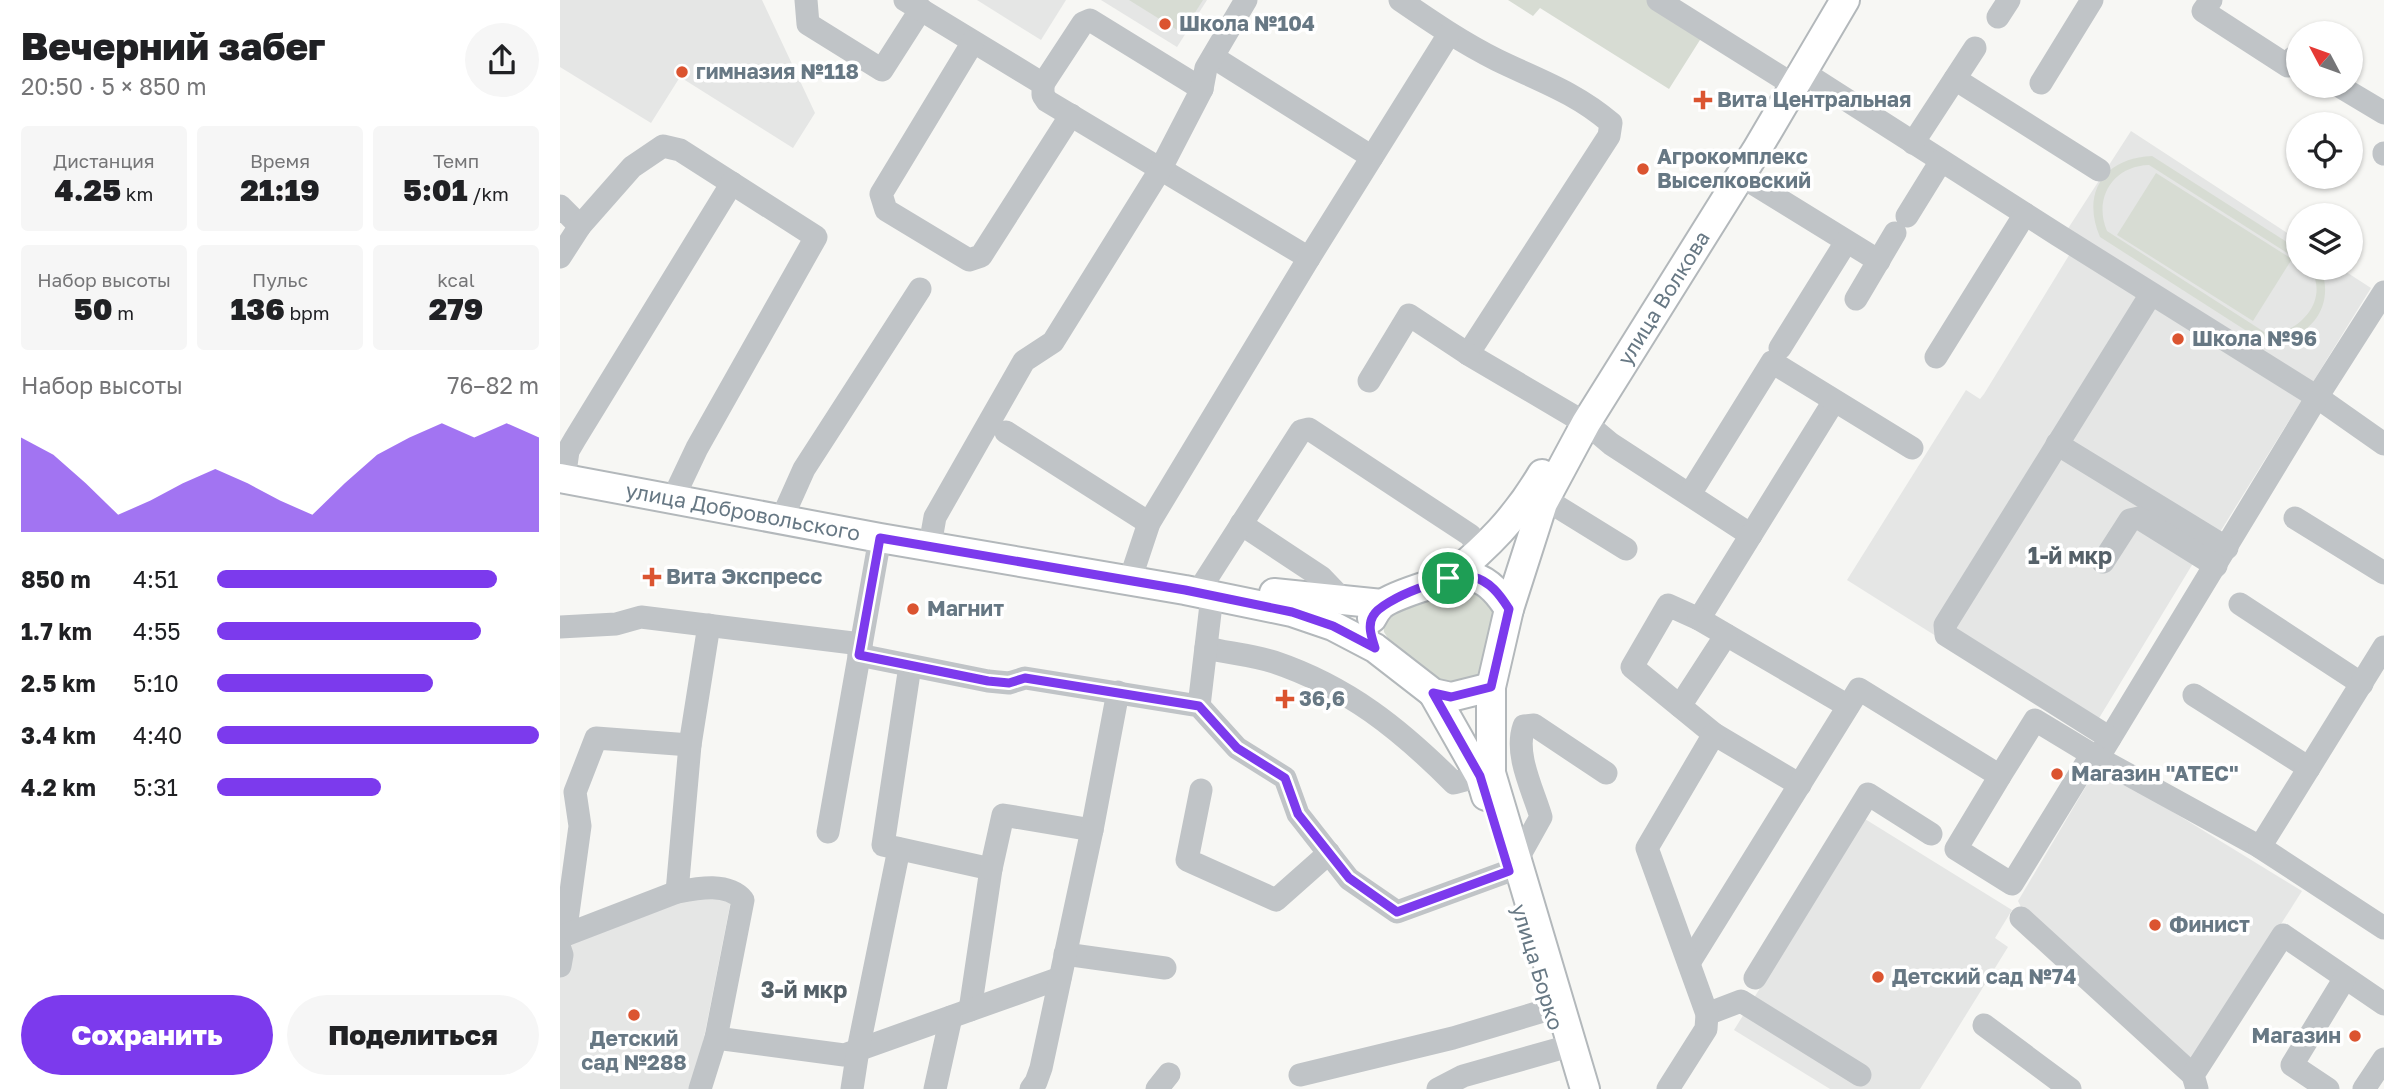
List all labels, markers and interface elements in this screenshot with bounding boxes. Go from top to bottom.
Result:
place label: Школа №104 [1179,10,1315,36]
marker: Школа №104 [1157,16,1173,32]
north arrow [2286,21,2362,98]
map controls [2286,21,2363,280]
text: Вечерний забег [21,23,326,68]
button: share [465,23,539,97]
place label: гимназия №118 [696,58,859,84]
marker: гимназия №118 [674,64,690,80]
text: 20:50 · 5 × 850 m [21,72,207,100]
place label: Вита Центральная [1717,86,1911,112]
marker: Вита Центральная [1695,92,1711,108]
button: locate [2286,112,2363,189]
place label: Агрокомплекс Выселковский [1657,143,1811,193]
text: Дистанция [53,149,155,172]
text: Время [250,149,310,172]
text: Темп [433,149,479,172]
marker: Агрокомплекс Выселковский [1635,161,1651,177]
text: 4.25 [55,172,121,208]
text: 21:19 [240,172,320,208]
text: 5:01 [403,172,468,208]
text: km [121,182,153,205]
text: /km [468,182,509,205]
button: layers [2286,203,2363,280]
street label: улица Волкова [1611,226,1715,370]
text: Набор высоты [37,268,171,291]
text: Пульс [252,268,308,291]
text: kcal [437,268,475,291]
text: 50 [74,291,113,327]
text: 136 [230,291,285,327]
text: 279 [429,291,483,327]
text: m [113,301,134,324]
text: bpm [285,301,330,324]
place label: Школа №96 [2192,325,2317,351]
marker: Школа №96 [2170,331,2186,347]
text: Набор высоты [21,371,183,399]
text: 76–82 m [447,371,539,399]
street label: улица Добровольского [624,477,862,546]
district label: 1-й мкр [2028,541,2112,569]
pin [1418,548,1478,608]
icon: arrive [1429,559,1467,597]
place label: Вита Экспресс [666,563,822,589]
text: 850 m [21,565,91,593]
text: 4:51 [133,565,178,593]
marker: Вита Экспресс [644,569,660,585]
place label: Магнит [927,595,1004,621]
marker: Магнит [905,601,921,617]
text: 1.7 km [21,617,92,645]
text: 4:55 [133,617,181,645]
text: 2.5 km [21,669,96,697]
text: 5:10 [133,669,179,697]
place label: 36,6 [1299,685,1345,711]
marker: 36,6 [1277,691,1293,707]
text: 3.4 km [21,721,96,749]
text: 4:40 [133,721,182,749]
place label: Магазин "АТЕС" [2071,760,2239,786]
marker: Магазин "АТЕС" [2049,766,2065,782]
text: 4.2 km [21,773,96,801]
text: 5:31 [133,773,178,801]
street label: улица Борко [1506,901,1569,1033]
place label: Финист [2169,911,2250,937]
marker: Финист [2147,917,2163,933]
place label: Детский сад №74 [1892,963,2076,989]
marker: Детский сад №74 [1870,969,1886,985]
district label: 3-й мкр [761,975,847,1003]
button: Сохранить [21,995,273,1075]
button: Поделиться [287,995,539,1075]
marker: Детский сад №288 [626,1007,642,1023]
place label: Магазин [2252,1022,2341,1048]
place label: Детский сад №288 [581,1025,687,1075]
marker: Магазин [2347,1028,2363,1044]

